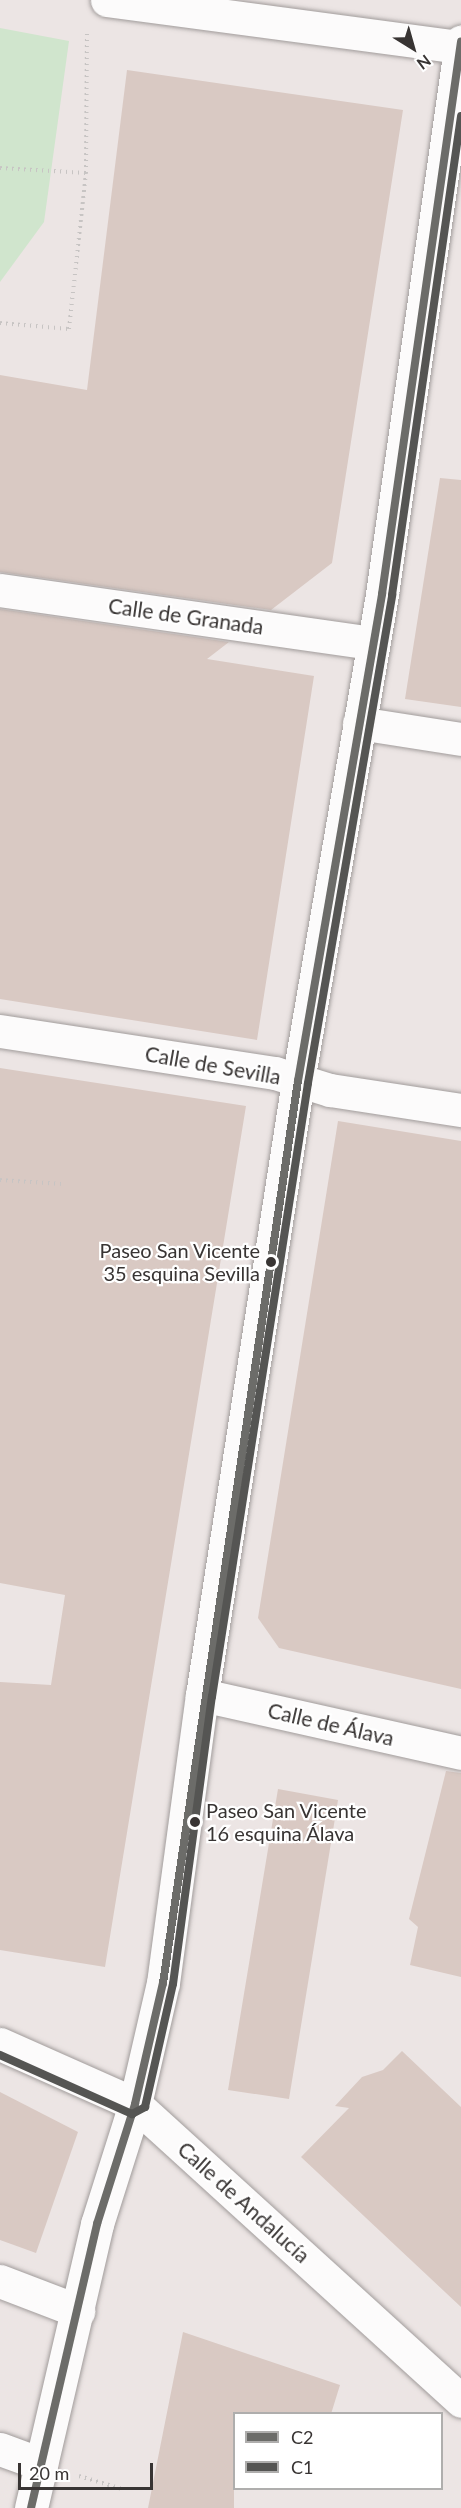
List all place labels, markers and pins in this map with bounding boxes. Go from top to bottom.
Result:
place label: Paseo San Vicente 35 esquina Sevilla [99,1238,260,1285]
marker: Paseo San Vicente 35 esquina Sevilla [265,1256,277,1268]
place label: Paseo San Vicente 16 esquina Álava [206,1798,367,1845]
marker: Paseo San Vicente 16 esquina Álava [189,1816,201,1828]

